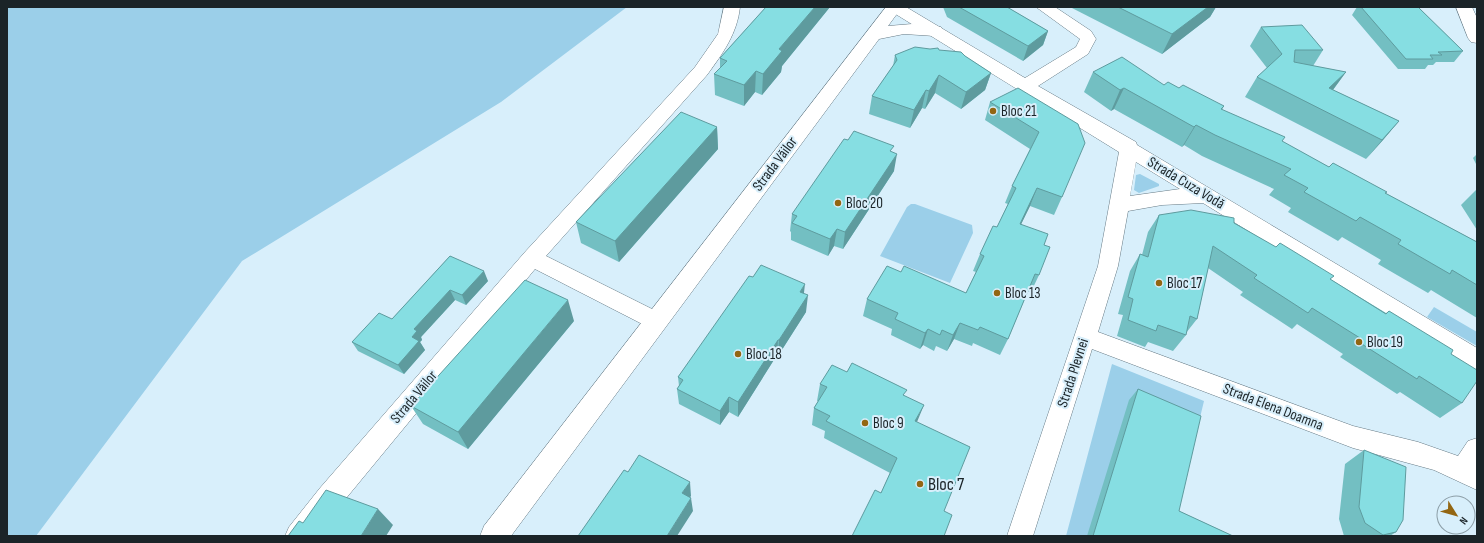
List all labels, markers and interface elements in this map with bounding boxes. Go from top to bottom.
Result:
place label: Bloc 21 [1001,102,1037,121]
marker: Bloc 21 [988,106,998,116]
street label: Strada Văilor [748,132,802,195]
street label: Strada Cuza Vodă [1144,152,1228,214]
place label: Bloc 20 [846,194,883,213]
marker: Bloc 20 [833,198,843,208]
place label: Bloc 17 [1167,274,1202,293]
marker: Bloc 17 [1154,278,1164,288]
place label: Bloc 13 [1005,284,1041,303]
marker: Bloc 13 [992,288,1002,298]
place label: Bloc 19 [1367,333,1403,352]
street label: Strada Plevnei [1053,336,1093,410]
marker: Bloc 19 [1354,337,1364,347]
place label: Bloc 18 [746,345,782,364]
marker: Bloc 18 [733,349,743,359]
street label: Strada Văilor [386,366,442,427]
street label: Strada Elena Doamna [1220,379,1326,435]
place label: Bloc 9 [873,414,904,433]
marker: Bloc 9 [860,418,870,428]
place label: Bloc 7 [928,474,965,495]
marker: Bloc 7 [915,479,925,489]
north arrow [1436,495,1476,535]
text: N [1457,514,1471,527]

